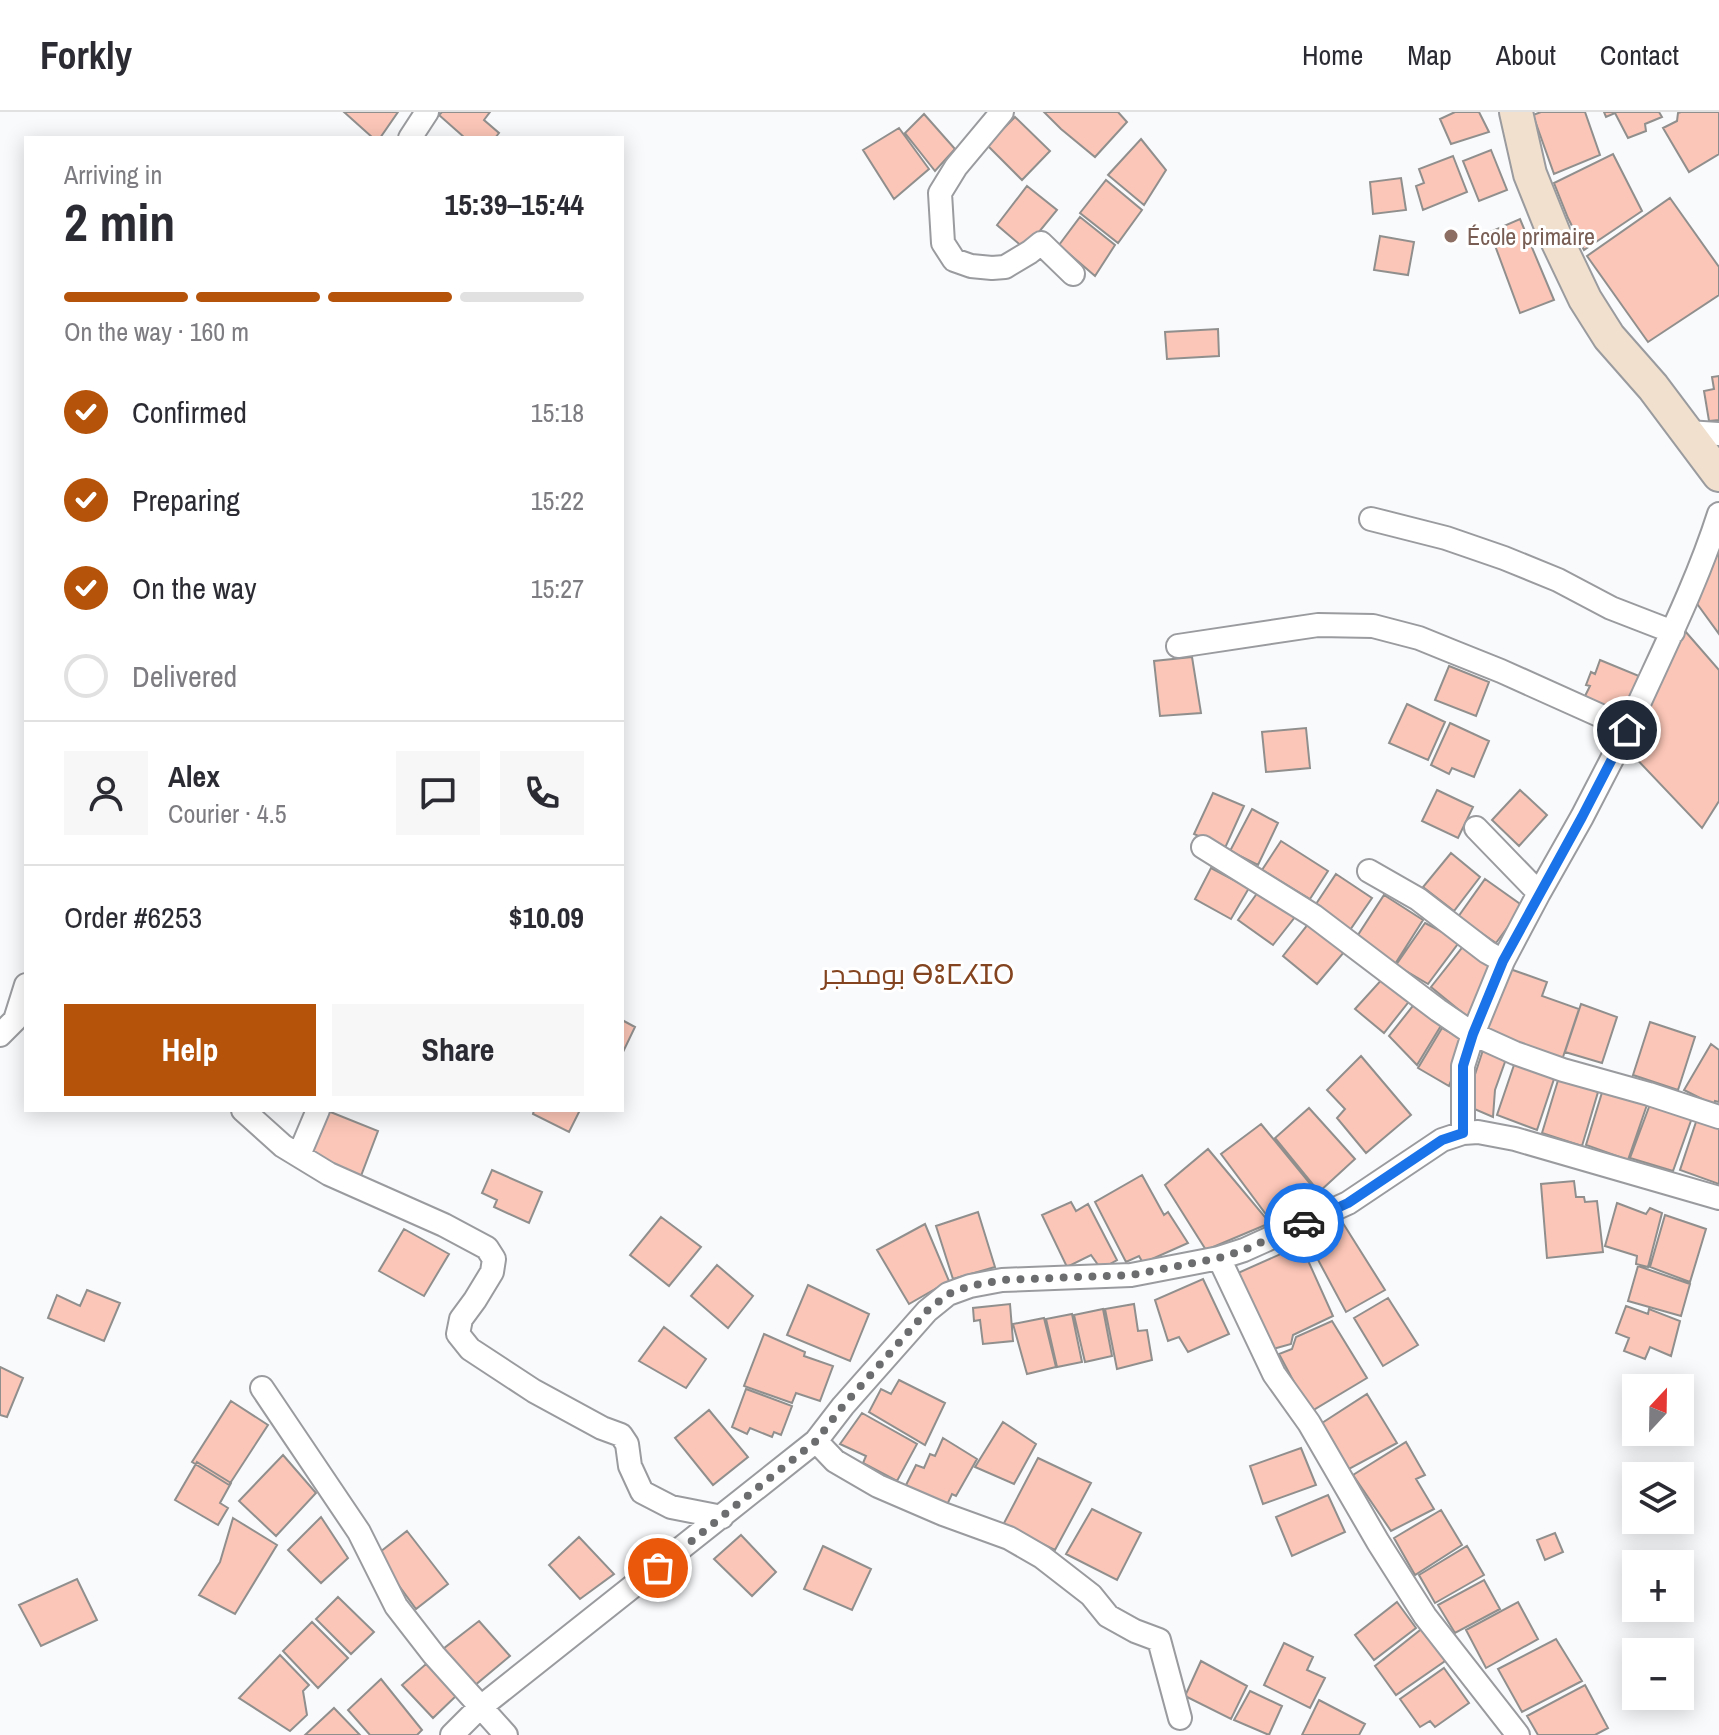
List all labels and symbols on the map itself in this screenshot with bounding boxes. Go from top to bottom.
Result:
place label: École primaire [1467,220,1595,252]
marker: École primaire [1442,227,1460,245]
pin [1593,696,1661,764]
district label: بومحجر ⴱⵓⵎⵃⵊⵔ [820,955,1014,993]
courier [1264,1183,1344,1263]
north arrow [1622,1374,1694,1446]
pin [624,1534,692,1602]

